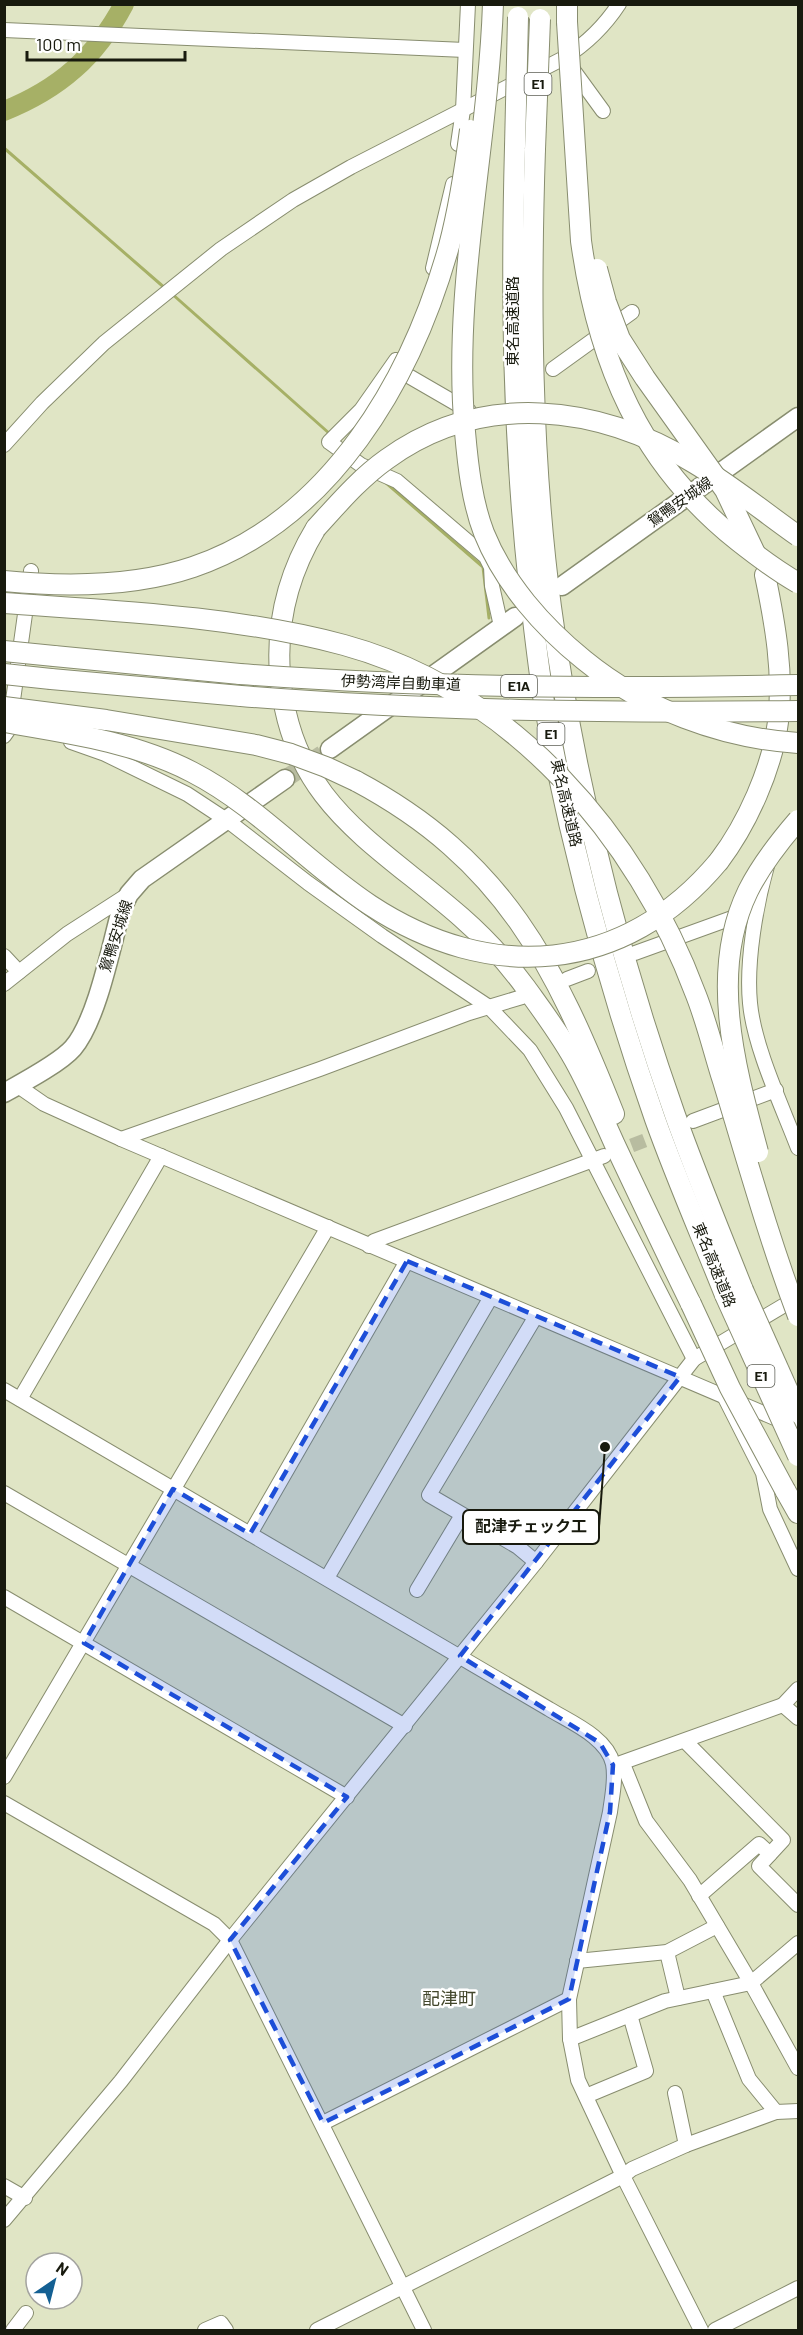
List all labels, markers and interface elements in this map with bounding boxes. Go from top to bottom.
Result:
scale bar [27,24,184,62]
text: 100 m [36,33,81,55]
road number: E1 [524,73,552,95]
street label: 東名高速道路 [503,276,521,366]
street label: 鴛鴨安城線 [644,472,715,530]
street label: 伊勢湾岸自動車道 [341,671,461,693]
road number: E1A [501,675,537,697]
road number: E1 [538,723,564,745]
street label: 東名高速道路 [548,757,586,849]
street label: 鴛鴨安城線 [95,897,135,974]
street label: 東名高速道路 [690,1220,740,1310]
road number: E1 [748,1365,774,1387]
callout: 配津チェック工 [463,1510,599,1544]
text: 配津チェック工 [475,1516,587,1535]
district label: 配津町 [422,1987,476,2009]
north arrow [24,2251,84,2311]
text: N [53,2257,73,2279]

